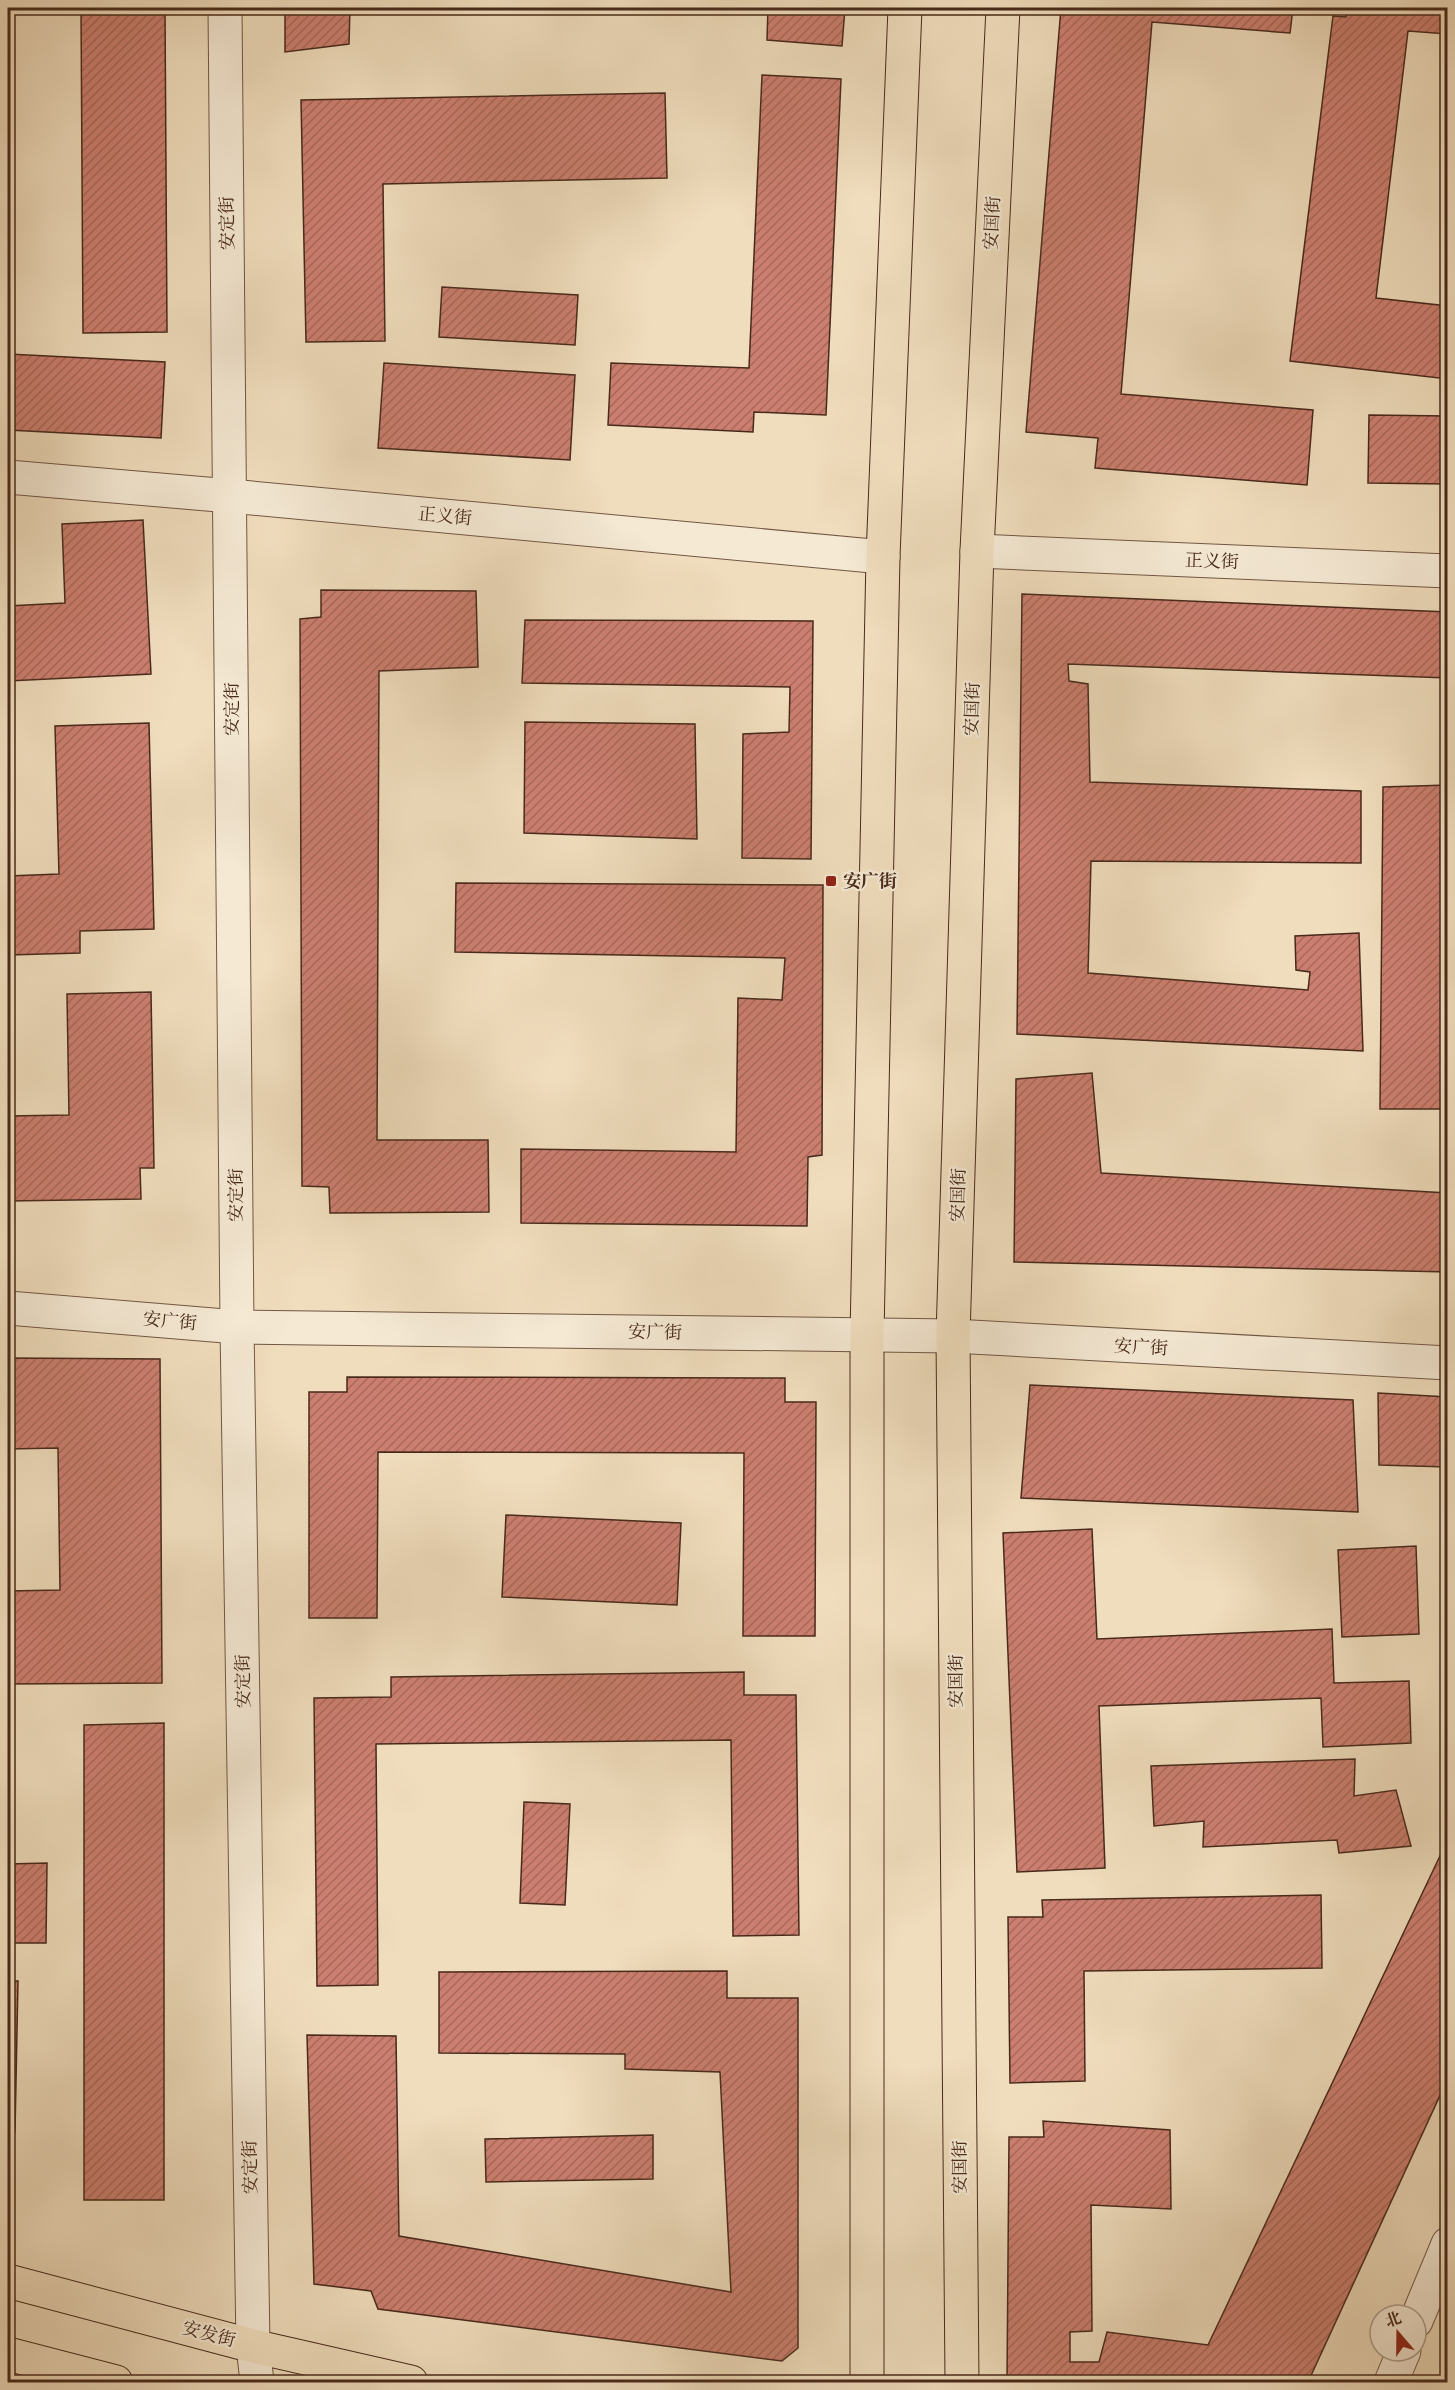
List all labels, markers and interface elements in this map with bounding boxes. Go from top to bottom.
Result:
street label: 安定街 [217,196,238,250]
street label: 安国街 [981,196,1004,251]
street label: 正义街 [417,504,473,529]
street label: 正义街 [1185,550,1239,573]
street label: 安定街 [222,682,243,736]
street label: 安国街 [961,682,984,736]
place label: 安广街 [843,871,897,892]
marker: 安广街 [824,874,838,888]
street label: 安定街 [226,1168,247,1222]
street label: 安国街 [947,1168,970,1222]
street label: 安广街 [142,1309,198,1334]
street label: 安广街 [628,1322,682,1343]
street label: 安广街 [1113,1336,1168,1359]
street label: 安定街 [233,1654,254,1708]
street label: 安国街 [946,1654,967,1708]
street label: 安定街 [240,2140,261,2194]
street label: 安国街 [950,2140,971,2194]
north arrow [1368,2303,1428,2363]
text: 北 [1382,2308,1404,2331]
street label: 安发街 [180,2317,238,2352]

